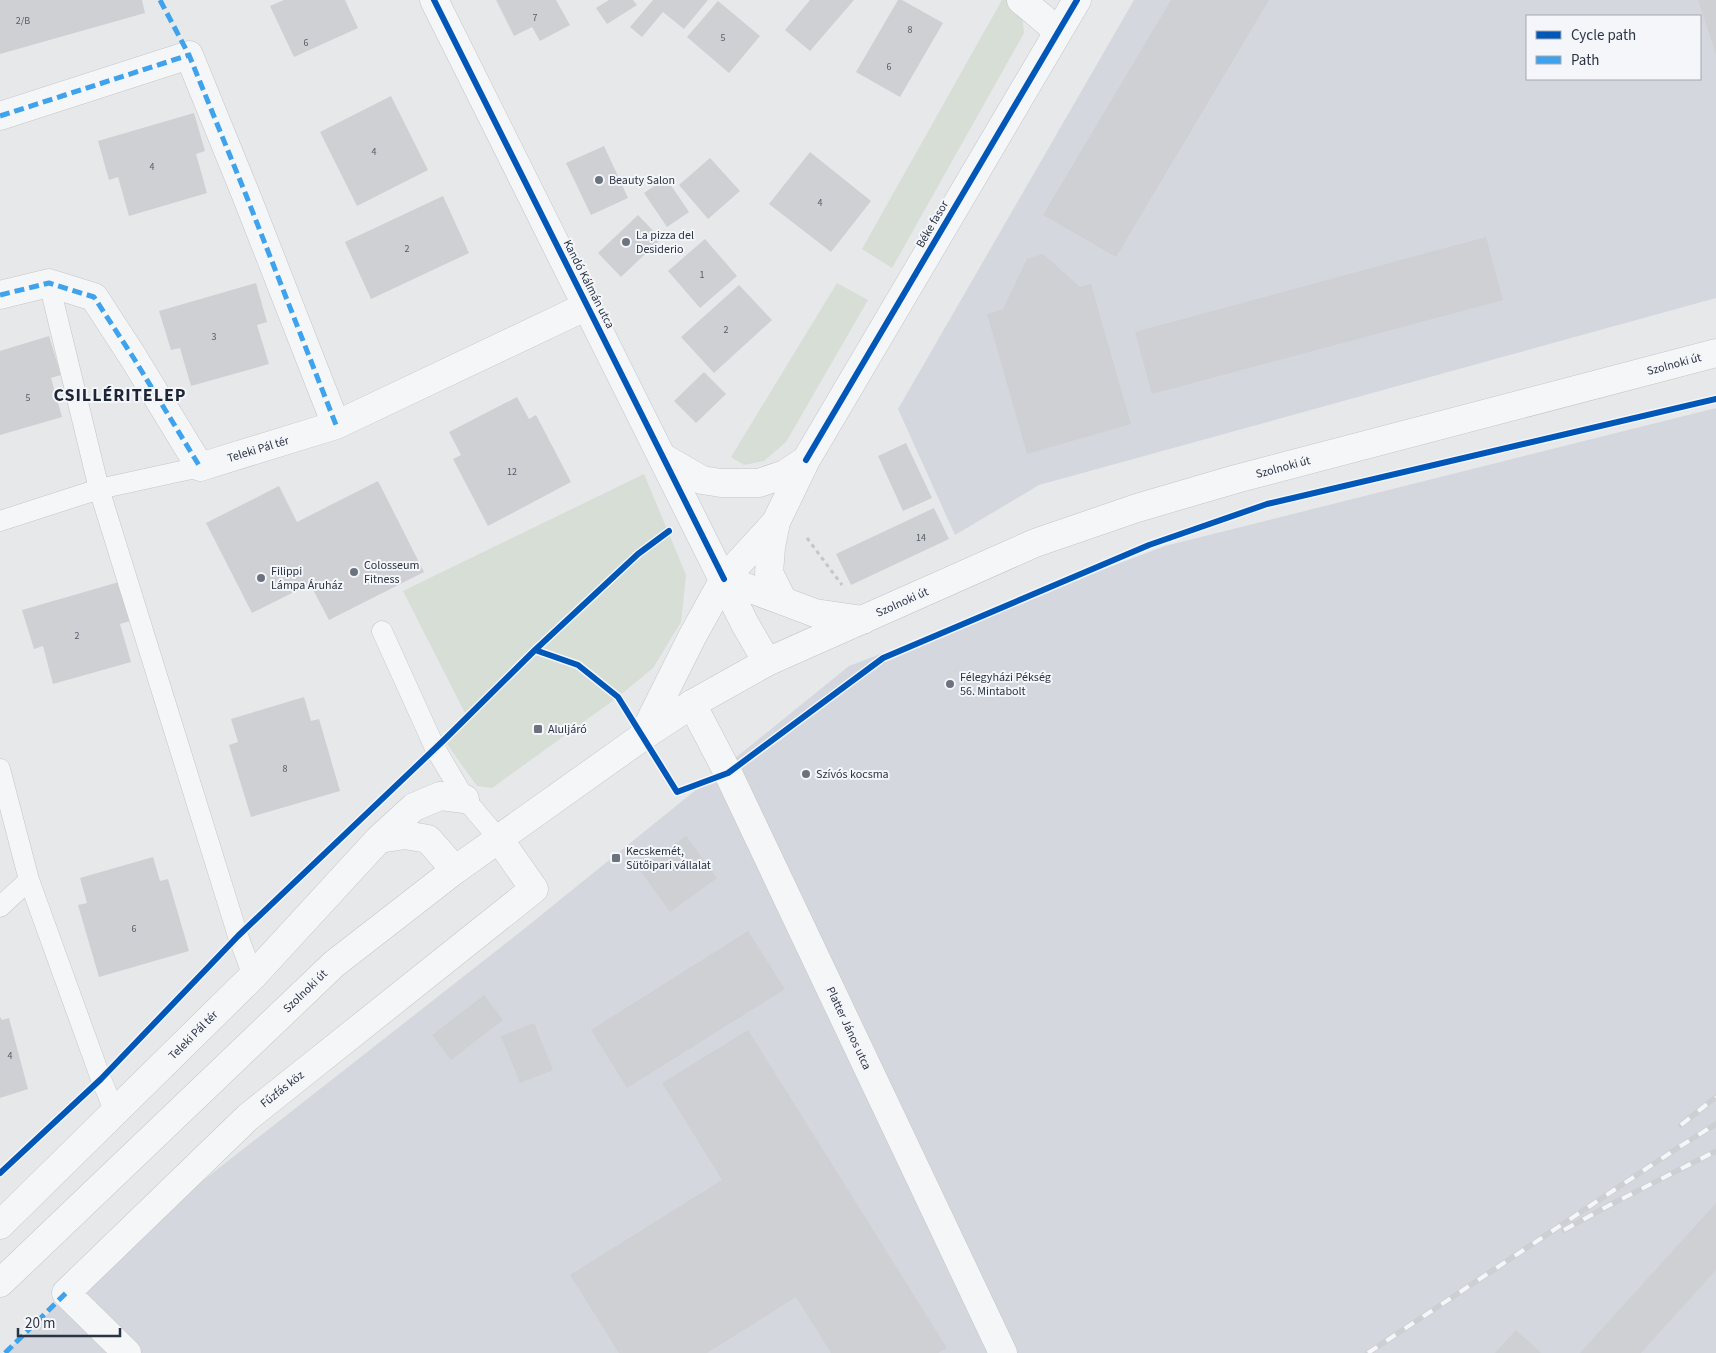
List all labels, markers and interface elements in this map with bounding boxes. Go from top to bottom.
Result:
house number: 7 [533,11,538,25]
house number: 2/B [16,14,30,28]
legend [1526,15,1701,80]
house number: 8 [908,23,913,37]
text: Cycle path [1571,25,1636,46]
house number: 5 [721,31,726,45]
house number: 6 [304,36,309,50]
text: Path [1571,50,1599,71]
house number: 6 [887,60,892,74]
house number: 4 [372,145,377,159]
house number: 4 [150,160,155,174]
place label: Beauty Salon [609,172,675,189]
marker: Beauty Salon [593,174,605,186]
house number: 4 [818,196,823,210]
street label: Béke fasor [912,197,953,251]
place label: La pizza del Desiderio [636,227,694,258]
marker: La pizza del Desiderio [620,236,632,248]
street label: Kandó Kálmán utca [559,237,618,332]
house number: 2 [405,242,410,256]
house number: 1 [700,268,705,282]
house number: 2 [724,323,729,337]
house number: 3 [212,330,217,344]
street label: Szolnoki út [1645,349,1703,380]
district label: CSILLÉRITELEP [53,383,187,408]
house number: 5 [26,391,31,405]
street label: Teleki Pál tér [225,432,292,467]
street label: Szolnoki út [1254,452,1312,483]
house number: 12 [507,465,517,479]
house number: 14 [916,531,926,545]
place label: Colosseum Fitness [364,557,419,588]
place label: Filippi Lámpa Áruház [271,563,343,594]
marker: Colosseum Fitness [348,566,360,578]
marker: Filippi Lámpa Áruház [255,572,267,584]
street label: Szolnoki út [873,583,931,622]
house number: 2 [75,629,80,643]
place label: Félegyházi Pékség 56. Mintabolt [960,669,1051,700]
marker: Félegyházi Pékség 56. Mintabolt [944,678,956,690]
place label: Aluljáró [548,721,587,738]
marker: Aluljáró [532,723,544,735]
house number: 8 [283,762,288,776]
place label: Szívós kocsma [816,766,889,783]
marker: Szívós kocsma [800,768,812,780]
place label: Kecskemét, Sütőipari vállalat [626,843,711,874]
marker: Kecskemét, Sütőipari vállalat [610,852,622,864]
house number: 6 [132,922,137,936]
street label: Szolnoki út [279,966,331,1017]
street label: Platter János utca [822,984,875,1073]
street label: Teleki Pál tér [165,1006,222,1064]
house number: 4 [8,1049,13,1063]
street label: Fűzfás köz [257,1067,308,1112]
scale bar [18,1306,120,1338]
text: 20 m [25,1313,55,1334]

